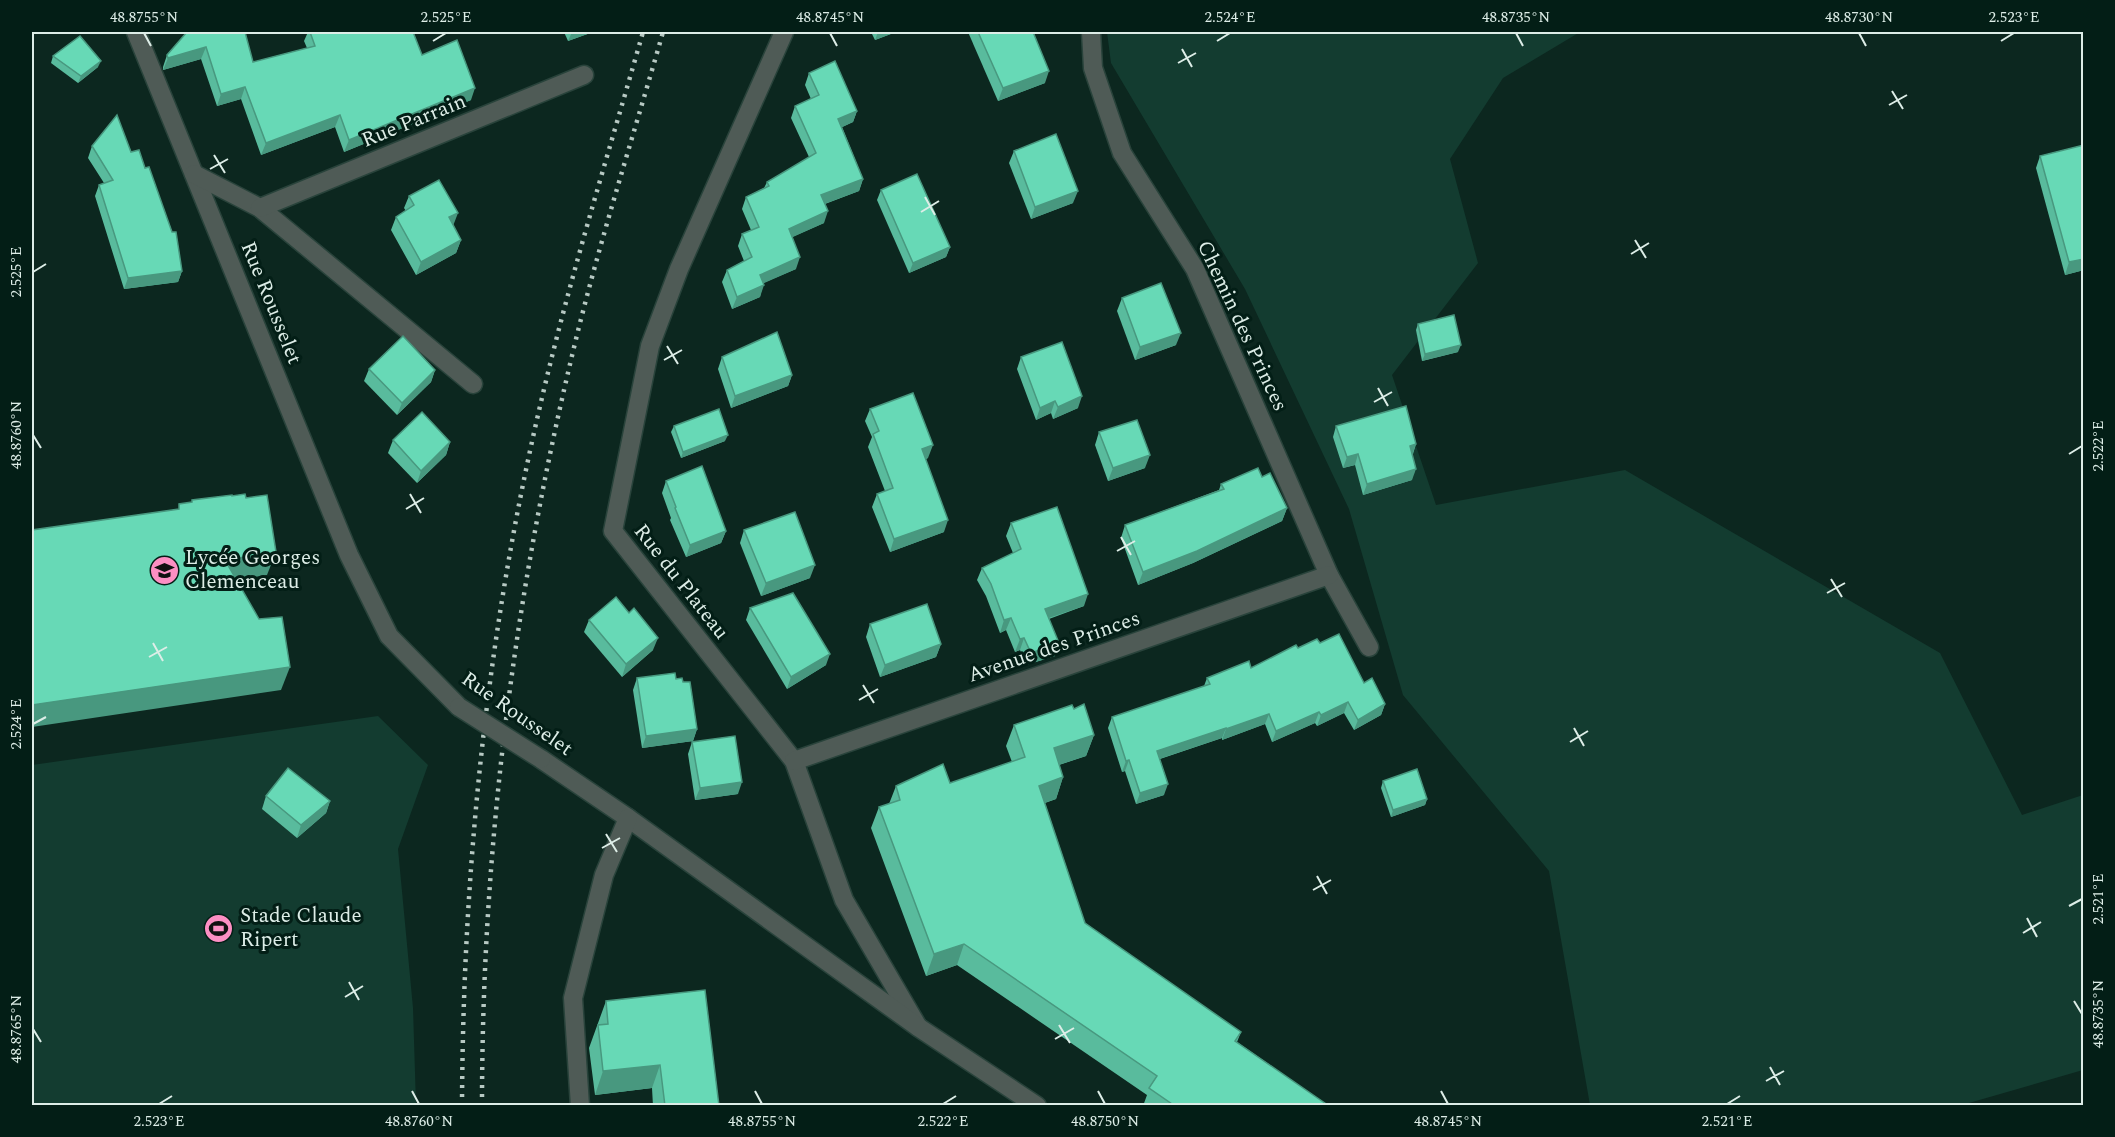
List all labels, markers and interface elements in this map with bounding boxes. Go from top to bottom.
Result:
text: 48.8755°N [110,6,178,29]
text: 2.525°E [420,6,472,29]
text: 48.8745°N [796,6,864,29]
text: 2.524°E [1204,6,1256,29]
text: 48.8735°N [1482,6,1550,29]
text: 48.8730°N [1825,6,1893,29]
text: 2.523°E [1988,6,2040,29]
street label: Rue Parrain [357,86,471,156]
street label: Chemin des Princes [1188,235,1296,417]
street label: Rue Rousselet [232,237,310,369]
text: 2.525°E [5,246,28,298]
text: 48.8760°N [5,401,28,469]
text: 2.522°E [2087,420,2110,472]
street label: Rue du Plateau [625,517,737,647]
place label: Lycée Georges Clemenceau [185,542,320,598]
school or university icon: Lycée Georges Clemenceau [148,554,180,586]
street label: Avenue des Princes [963,603,1145,691]
street label: Rue Rousselet [455,664,579,764]
text: 2.524°E [5,698,28,750]
text: 2.521°E [2087,873,2110,925]
place label: Stade Claude Ripert [240,900,362,956]
sports icon: Stade Claude Ripert [203,912,235,944]
text: 48.8735°N [2087,980,2110,1048]
text: 48.8765°N [5,995,28,1063]
text: 2.523°E [133,1110,185,1133]
text: 48.8760°N [385,1110,453,1133]
text: 48.8755°N [728,1110,796,1133]
text: 2.522°E [917,1110,969,1133]
text: 48.8750°N [1071,1110,1139,1133]
text: 48.8745°N [1414,1110,1482,1133]
text: 2.521°E [1701,1110,1753,1133]

